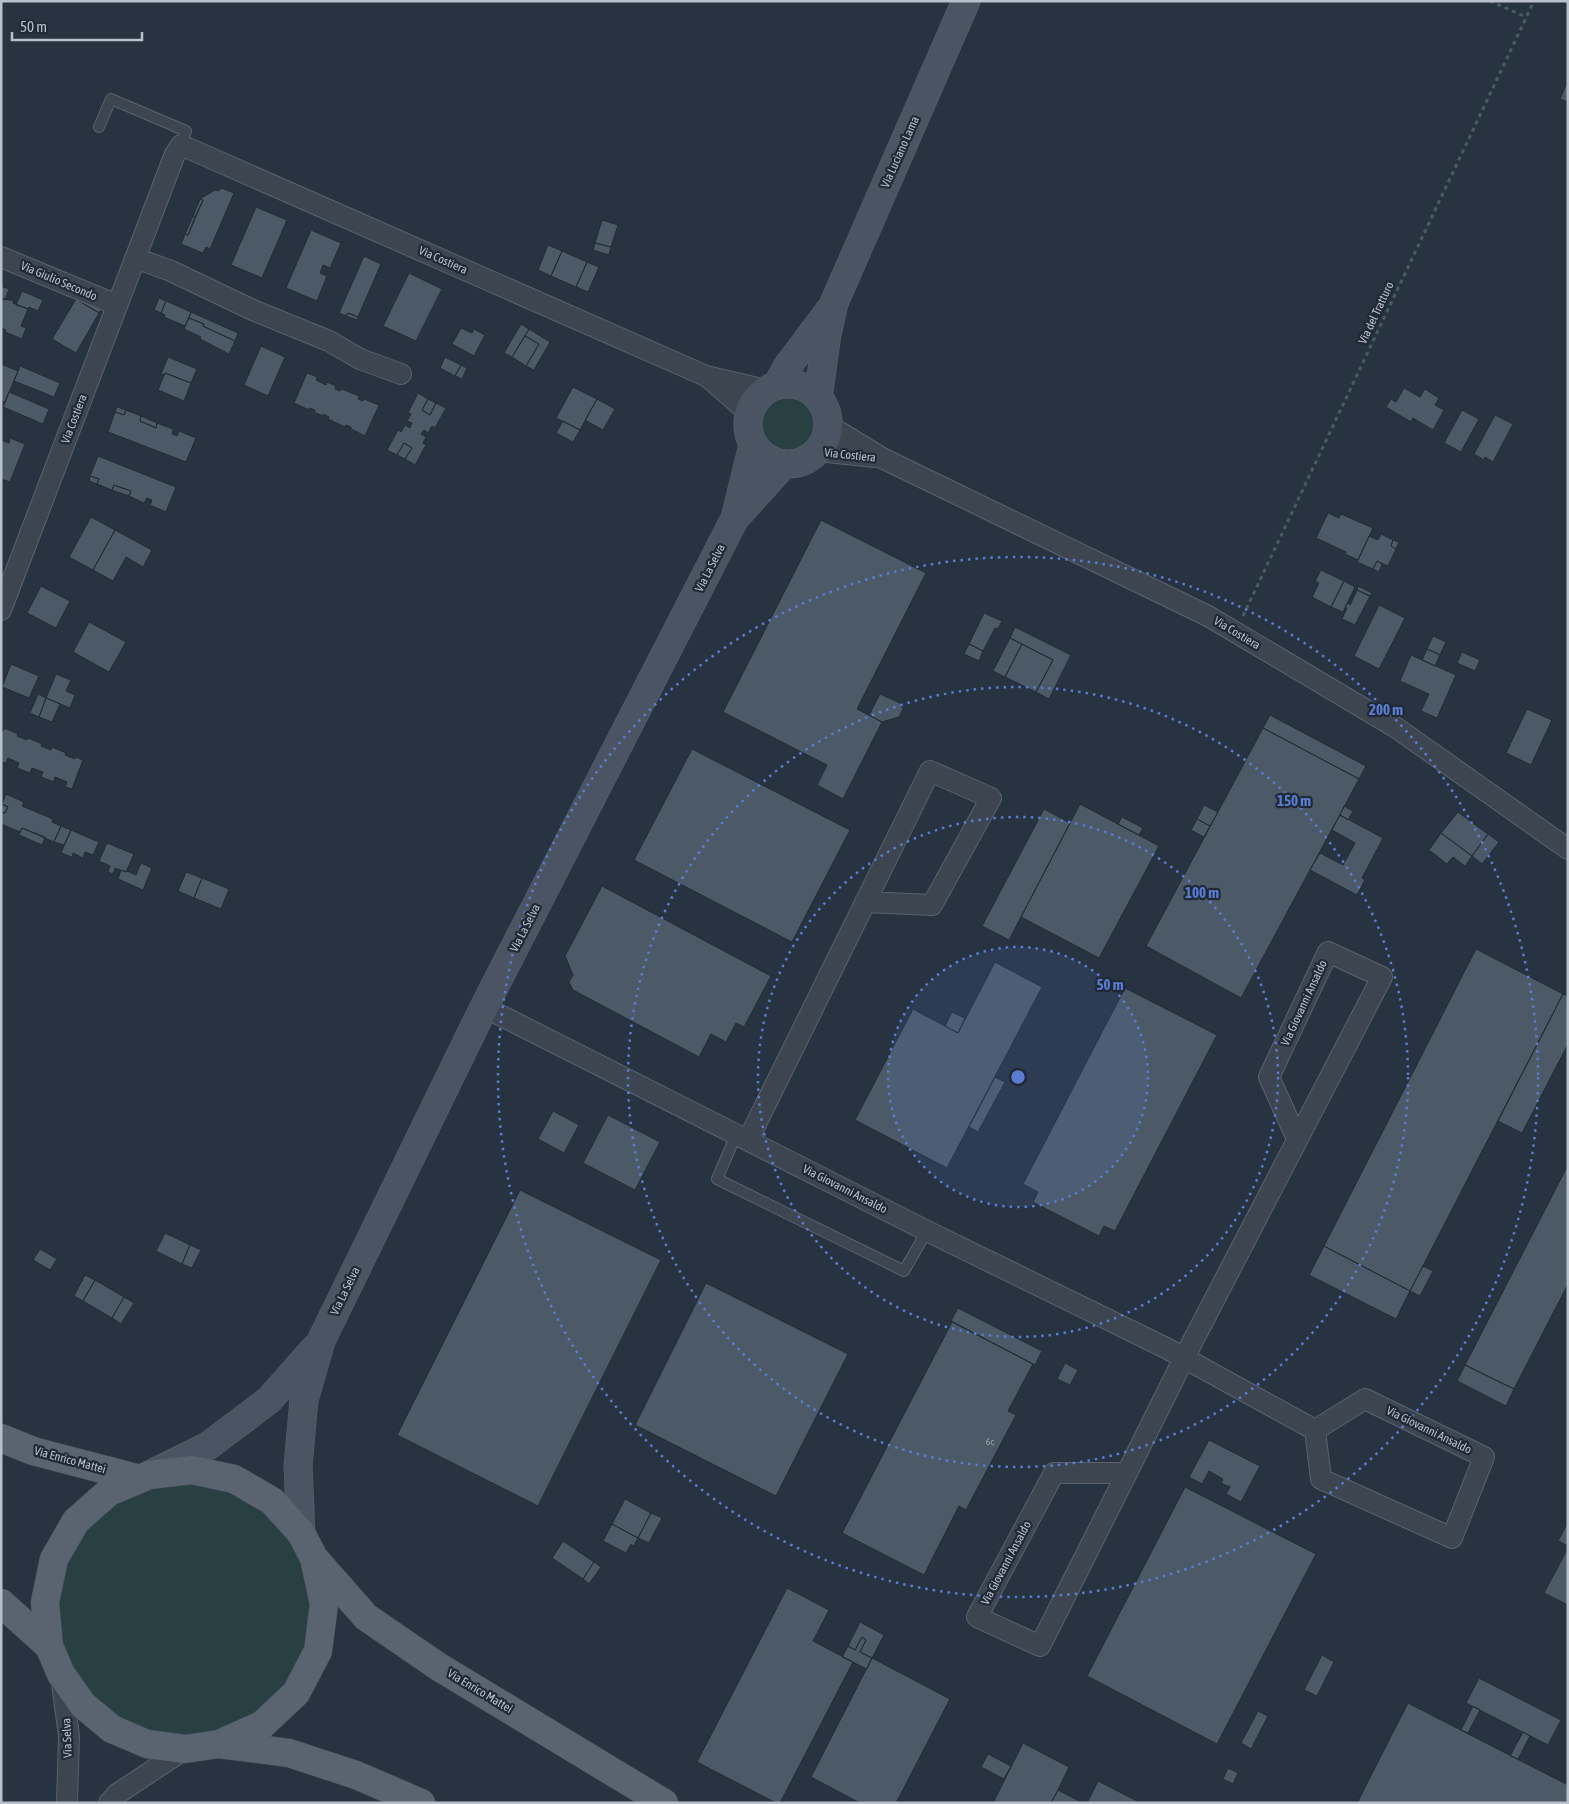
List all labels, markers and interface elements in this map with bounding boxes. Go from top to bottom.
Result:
scale bar [12,10,142,42]
text: 50 m [20,18,47,35]
street label: Via Luciano Lama [878,114,922,190]
street label: Via Costiera [417,243,469,277]
street label: Via Giulio Secondo [19,259,100,304]
street label: Via del Tratturo [1355,279,1397,346]
street label: Via Costiera [58,392,90,446]
street label: Via Costiera [824,445,876,465]
street label: Via La Selva [692,542,728,594]
street label: Via Costiera [1211,614,1263,652]
text: 200 m [1369,701,1403,718]
text: 150 m [1277,792,1311,809]
text: 100 m [1185,884,1219,901]
street label: Via La Selva [507,902,543,954]
street label: Via Giovanni Ansaldo [1278,958,1330,1048]
text: 50 m [1097,976,1124,993]
centre of rings [1009,1068,1027,1086]
street label: Via Giovanni Ansaldo [800,1162,890,1216]
street label: Via La Selva [327,1265,363,1317]
street label: Via Giovanni Ansaldo [1384,1403,1474,1457]
house number: 6c [986,1436,994,1447]
street label: Via Enrico Mattei [33,1444,107,1476]
street label: Via Giovanni Ansaldo [978,1518,1034,1607]
street label: Via Enrico Mattei [445,1666,515,1716]
street label: Via Selva [59,1718,75,1758]

